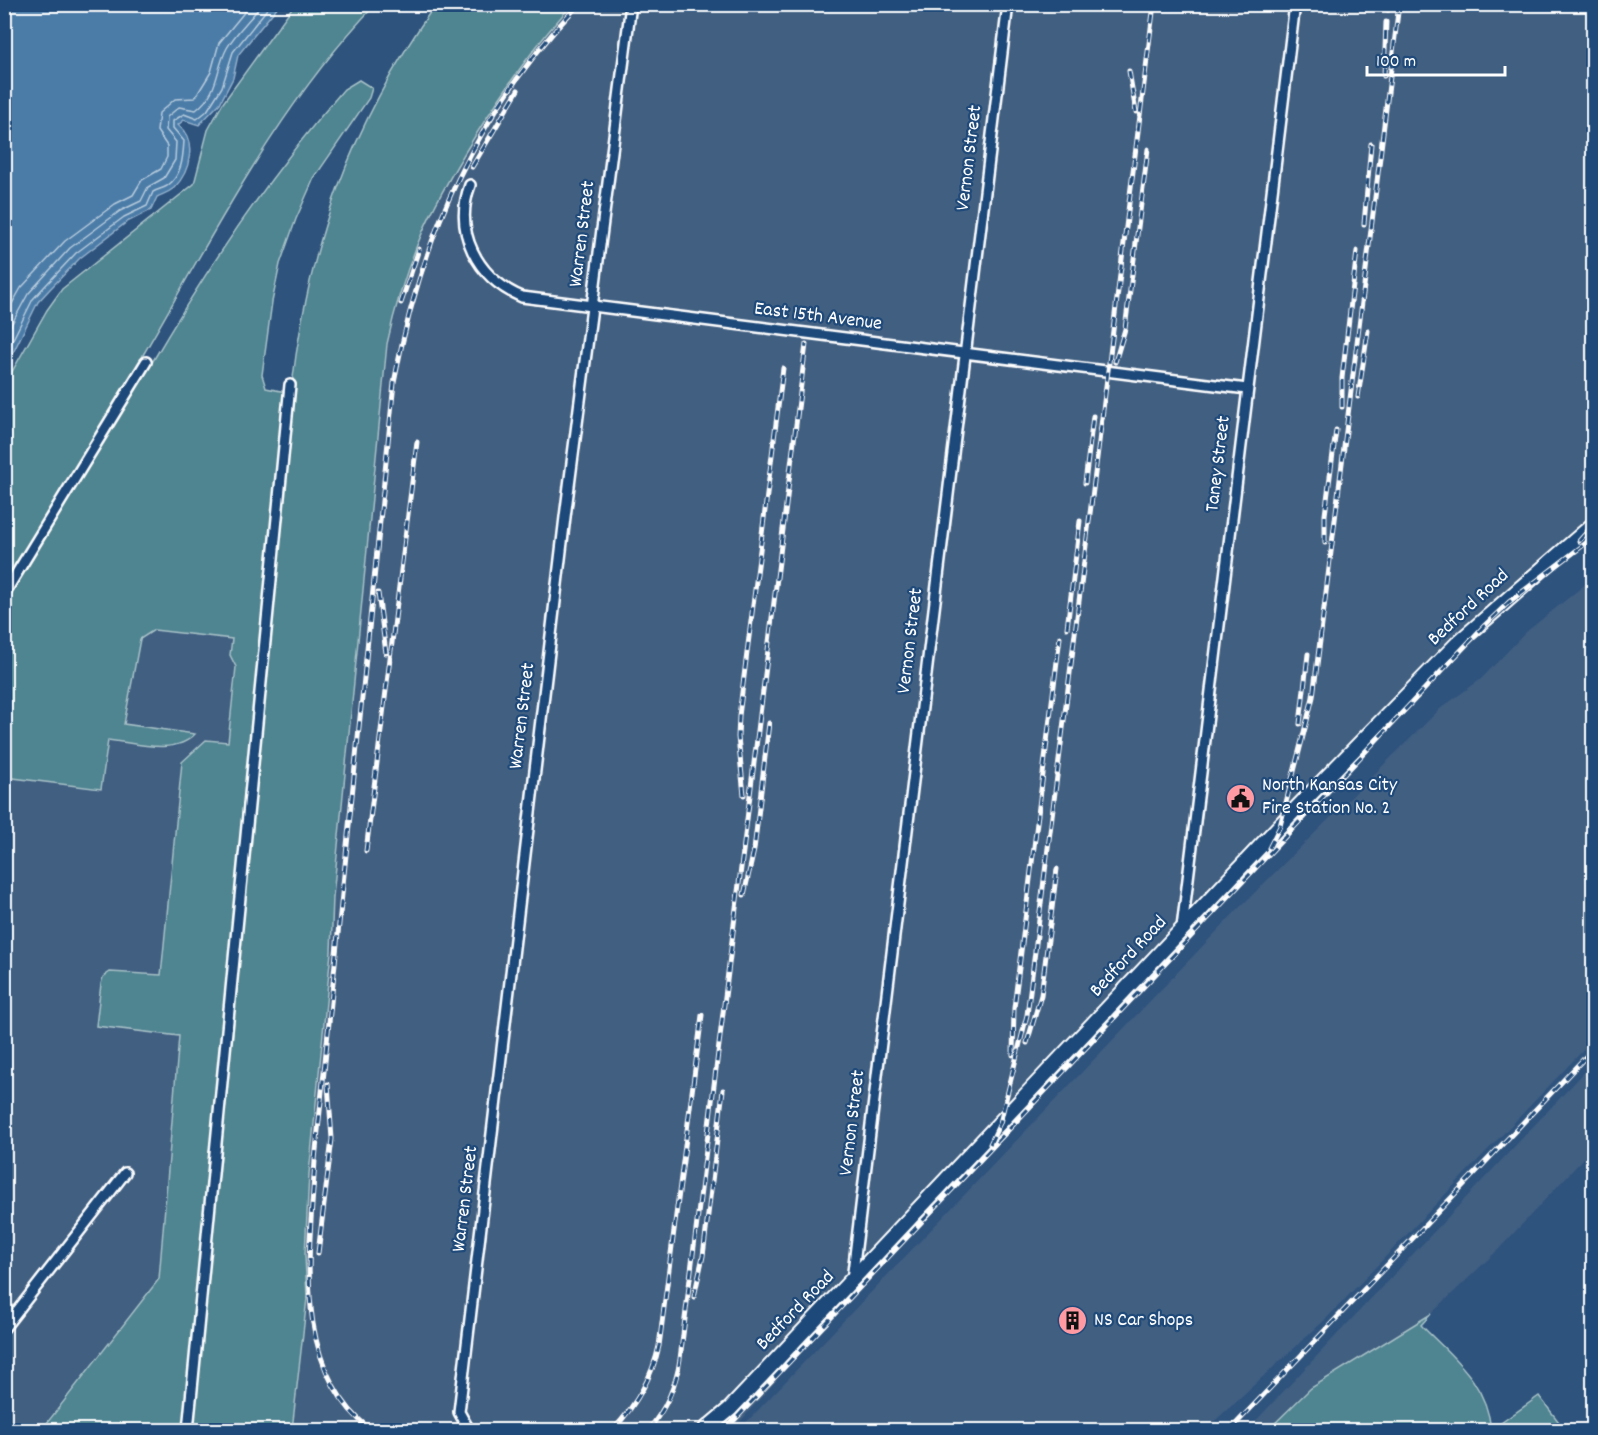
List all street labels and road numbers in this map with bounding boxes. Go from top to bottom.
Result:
street label: Vernon Street [950,103,990,213]
street label: Warren Street [563,179,603,289]
street label: East 15th Avenue [753,295,884,339]
street label: Taney Street [1199,414,1239,514]
street label: Bedford Road [1422,563,1516,653]
street label: Vernon Street [891,586,931,696]
street label: Warren Street [503,661,543,771]
street label: Bedford Road [1084,910,1174,1004]
street label: Vernon Street [833,1068,873,1178]
street label: Warren Street [446,1144,486,1254]
street label: Bedford Road [750,1264,842,1358]

